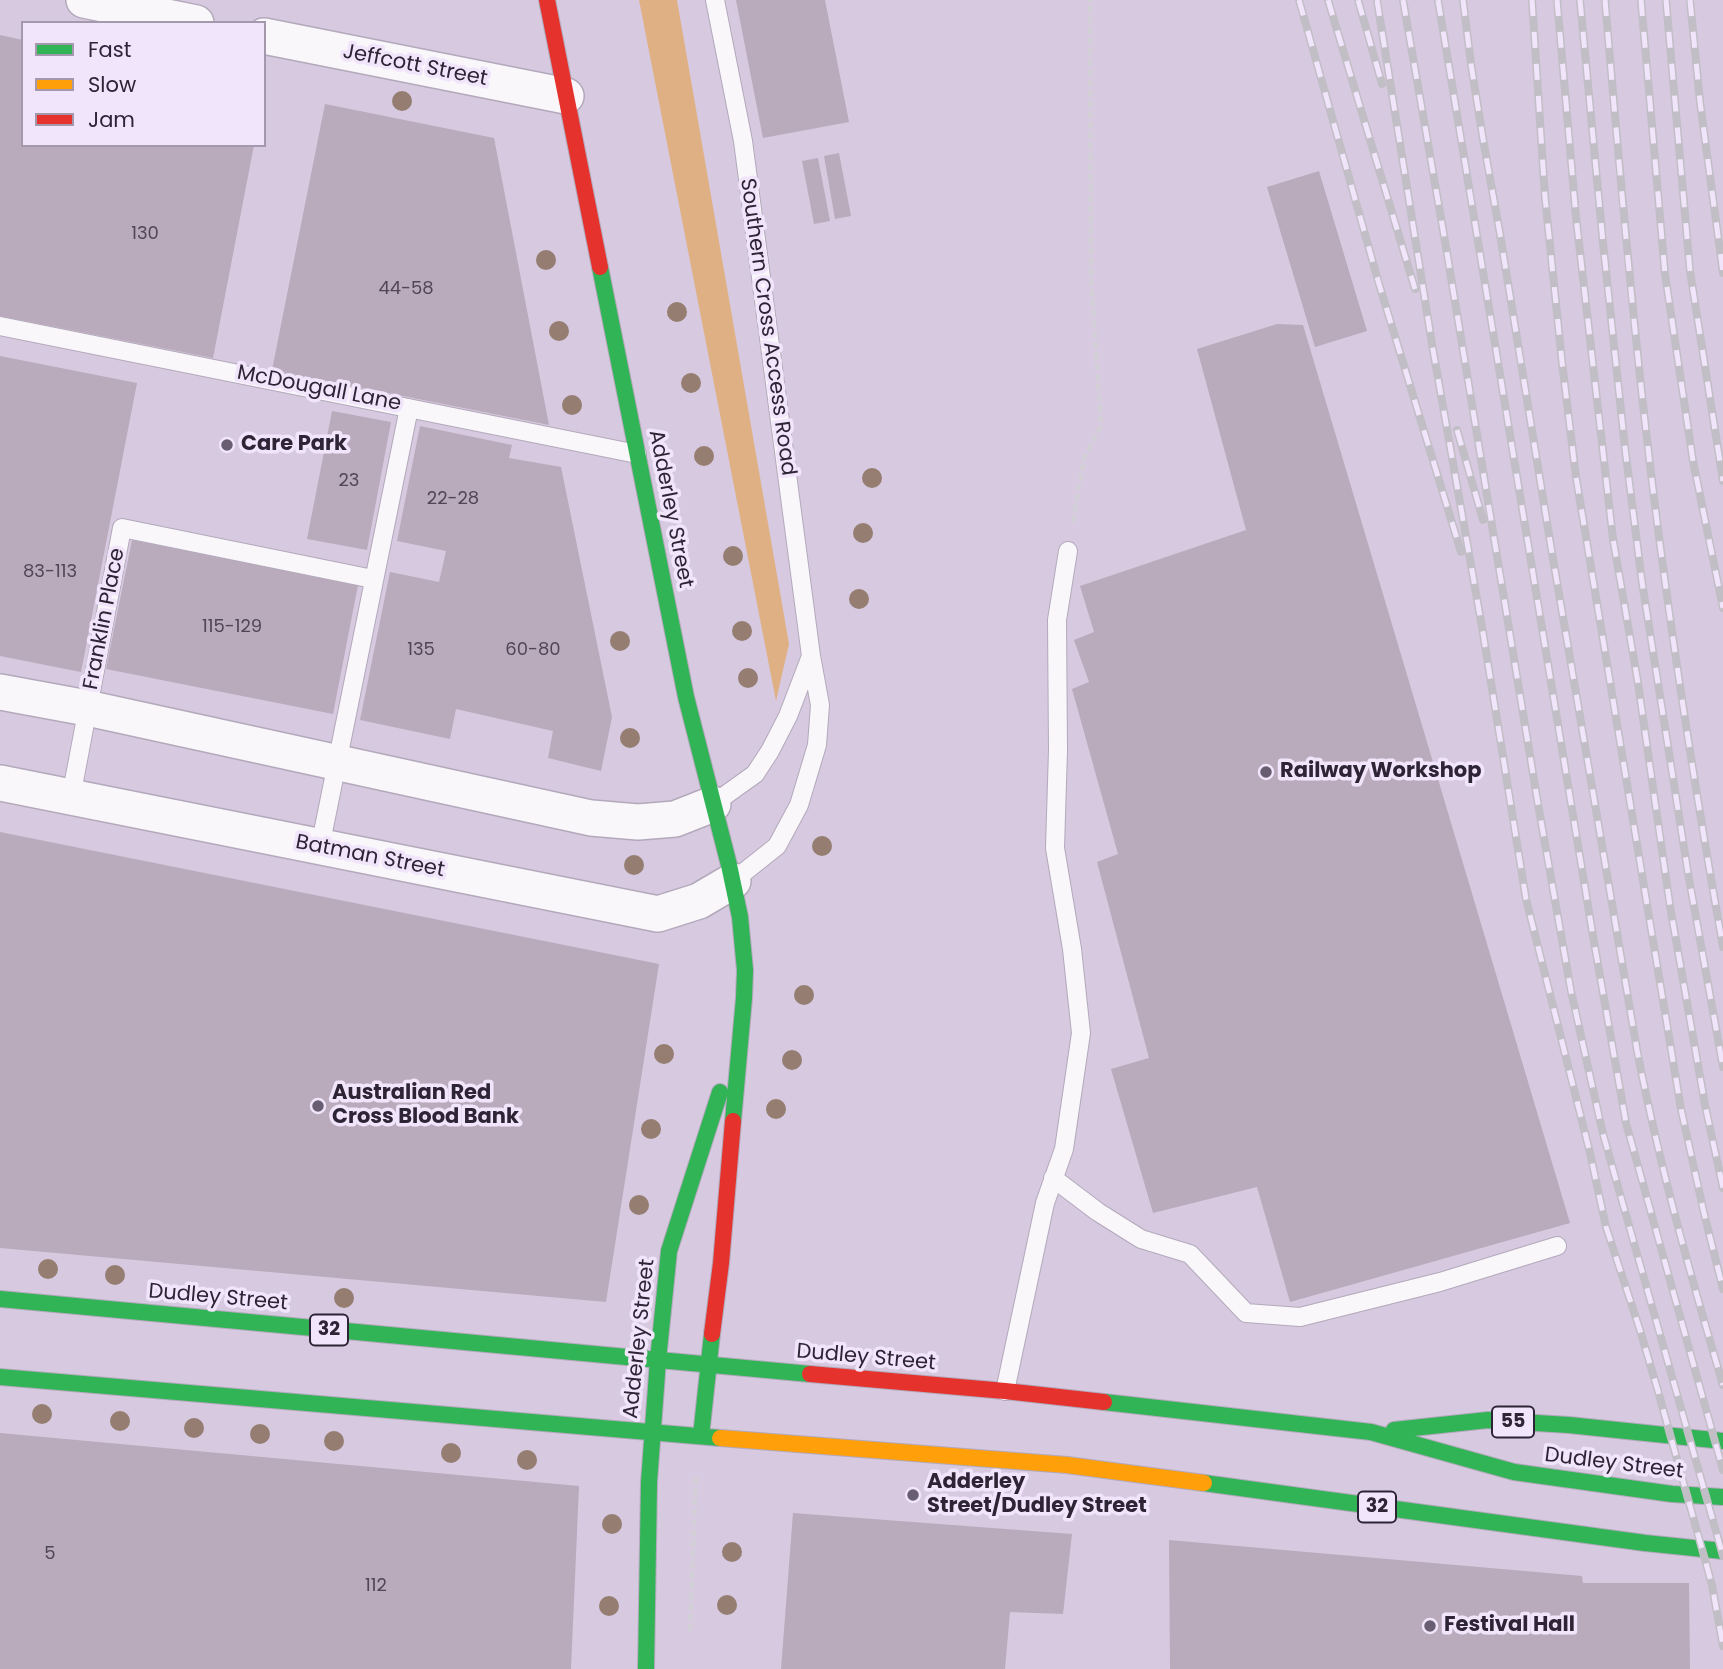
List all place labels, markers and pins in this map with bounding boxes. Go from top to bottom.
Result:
place label: Care Park [241,432,347,458]
marker: Care Park [219,437,235,453]
place label: Railway Workshop [1280,759,1481,785]
marker: Railway Workshop [1258,764,1274,780]
place label: Australian Red Cross Blood Bank [332,1081,519,1131]
marker: Australian Red Cross Blood Bank [310,1098,326,1114]
place label: Adderley Street/Dudley Street [927,1470,1147,1520]
marker: Adderley Street/Dudley Street [905,1487,921,1503]
place label: Festival Hall [1444,1613,1575,1639]
marker: Festival Hall [1422,1618,1438,1634]

